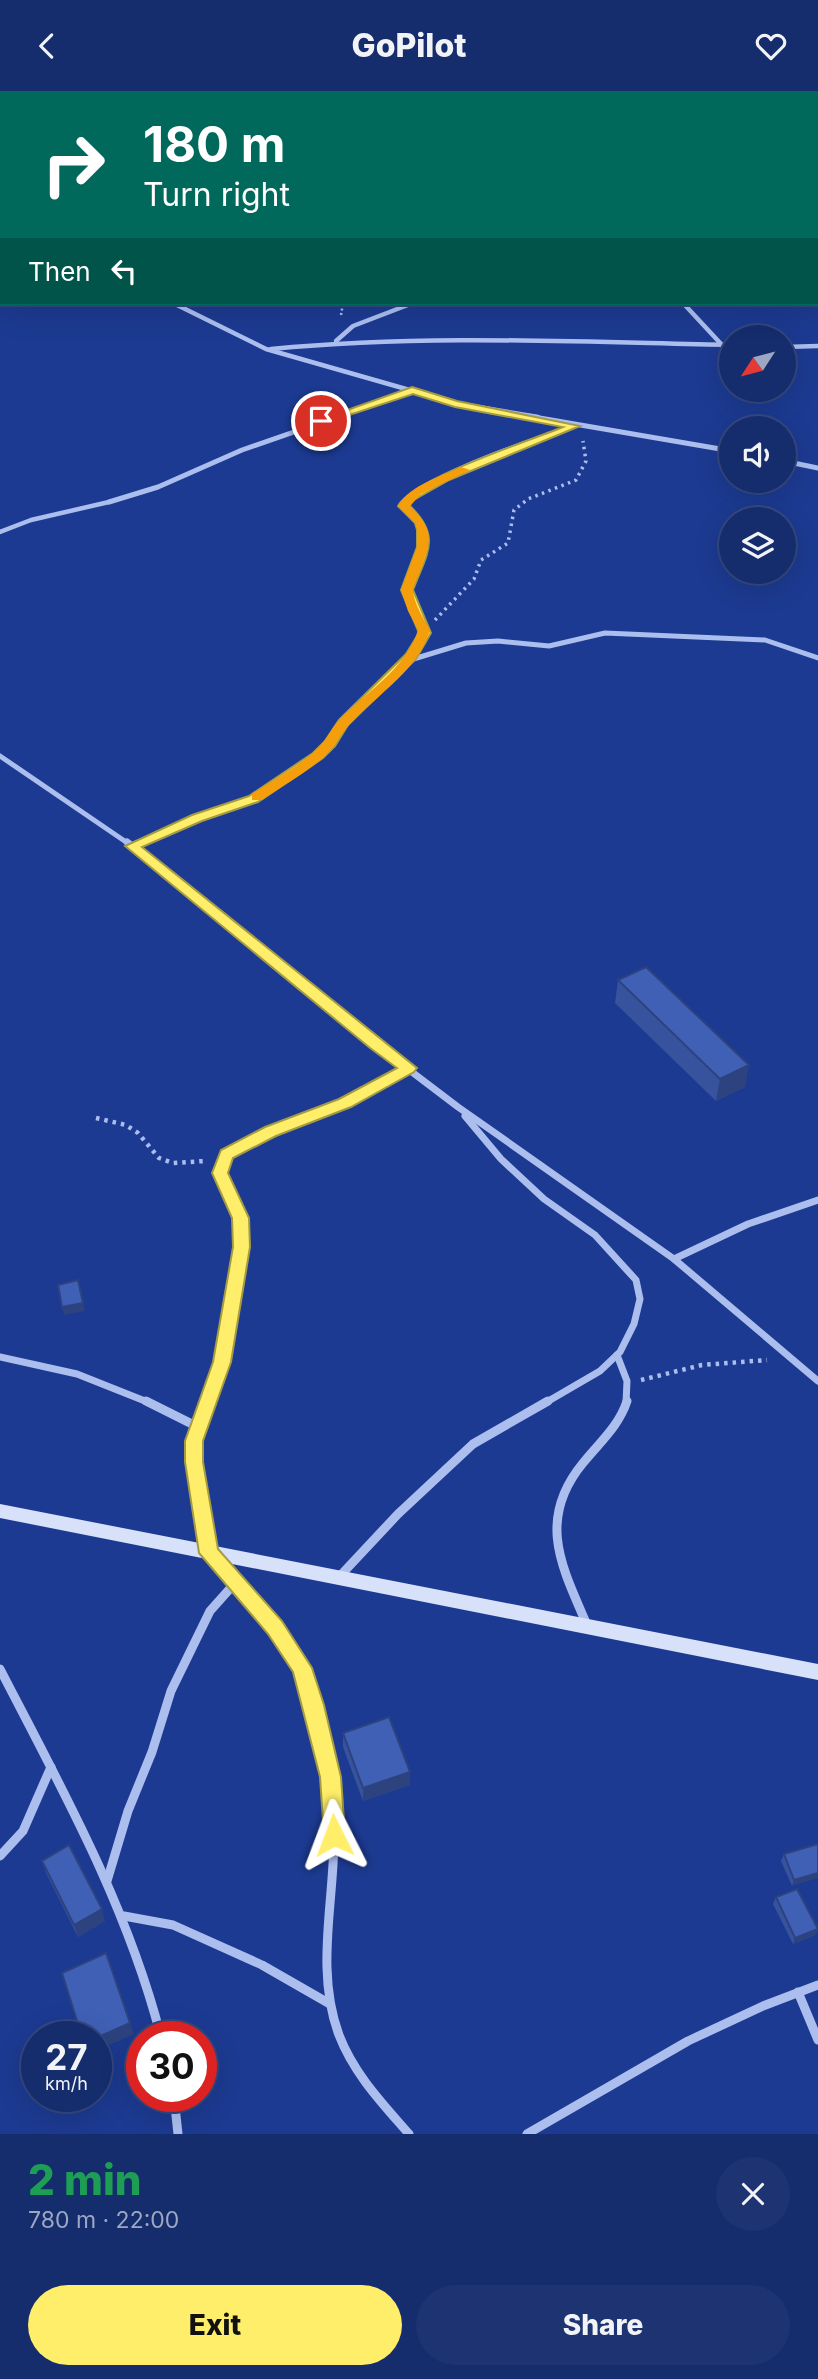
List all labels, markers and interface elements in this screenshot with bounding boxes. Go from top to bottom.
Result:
text: GoPilot [352,26,466,65]
icon: back [28,27,66,65]
icon: heart [752,27,790,65]
text: 180 m [143,115,285,174]
icon: right [28,119,119,210]
text: Turn right [143,175,290,214]
icon: left [105,252,143,290]
text: Then [28,256,91,287]
north arrow [719,325,796,403]
map controls [719,325,796,584]
pin [291,391,351,451]
icon: arrive [302,402,340,440]
button: sound [719,416,796,493]
button: layers [719,507,796,584]
position arrow [297,1798,371,1872]
speed limit sign: 30 [126,2021,217,2112]
text: 27 [45,2036,88,2078]
text: km/h [45,2073,88,2094]
text: 2 min [28,2154,142,2205]
button: close [716,2157,790,2231]
text: 780 m · 22:00 [28,2206,179,2234]
button: Exit [28,2285,402,2365]
button: Share [416,2285,790,2365]

